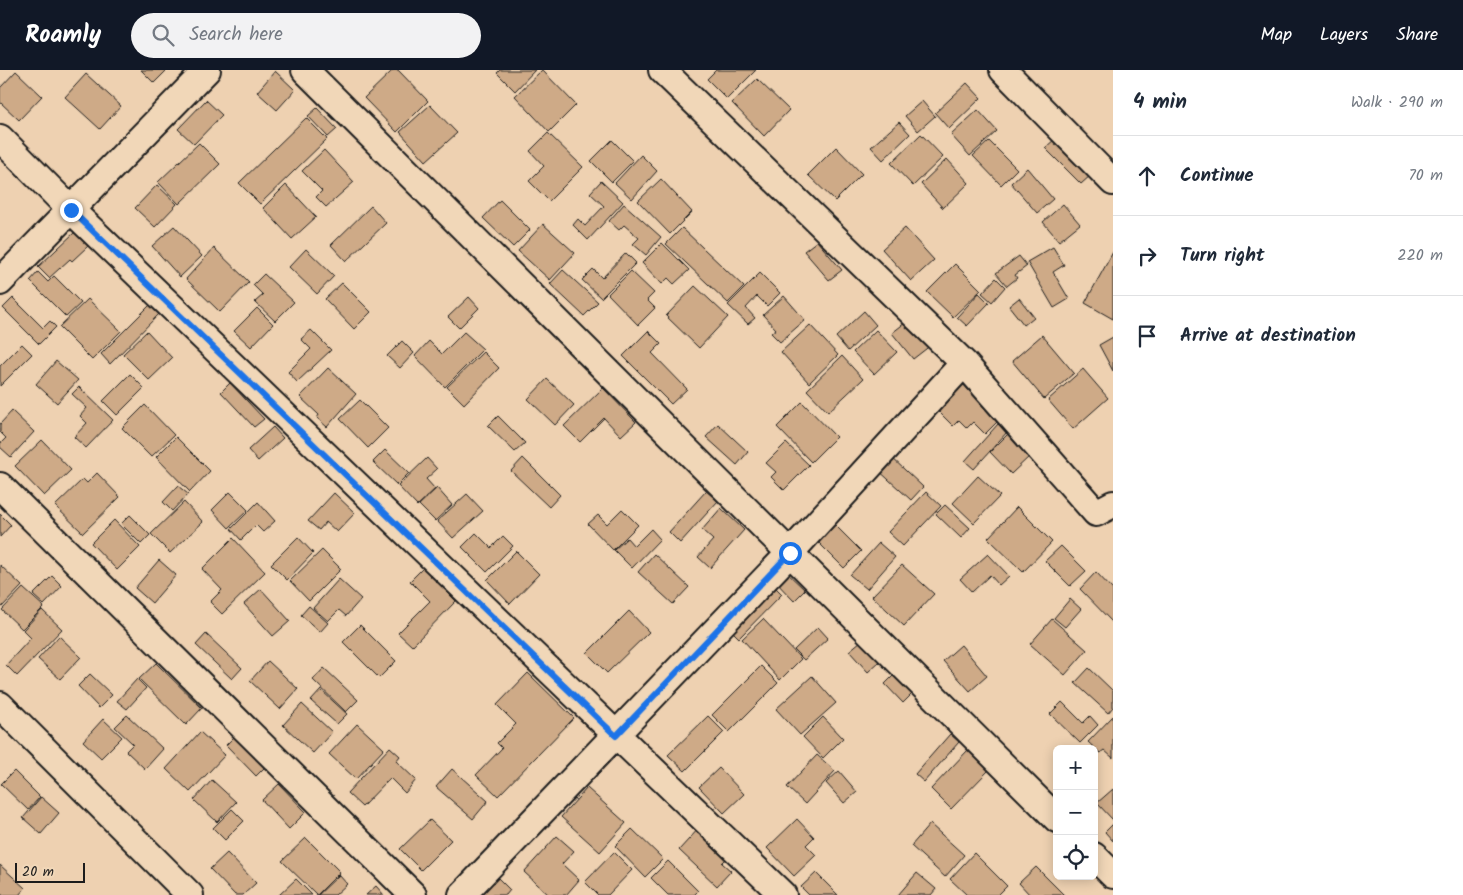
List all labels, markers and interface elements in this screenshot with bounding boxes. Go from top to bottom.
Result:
search box [131,13,481,58]
text: Roamly [25,16,101,55]
text: Search here [189,20,283,50]
icon: search [149,21,177,49]
text: Map [1261,21,1292,50]
text: Layers [1320,21,1368,50]
text: Share [1396,21,1438,50]
text: 4 min [1133,86,1187,119]
text: Walk · 290 m [1351,90,1443,115]
text: Continue [1180,161,1253,191]
icon: ahead [1133,162,1161,190]
text: 70 m [1408,163,1443,188]
route end [60,199,83,222]
text: Turn right [1180,241,1265,271]
icon: right [1133,242,1161,270]
text: 220 m [1397,243,1443,268]
text: Arrive at destination [1180,321,1356,351]
icon: arrive [1133,322,1161,350]
route start [779,542,802,565]
map controls [1053,745,1098,880]
button: + [1053,745,1098,790]
button: − [1053,790,1098,835]
button: locate [1053,835,1098,880]
scale bar [15,860,85,883]
text: 20 m [22,861,54,883]

